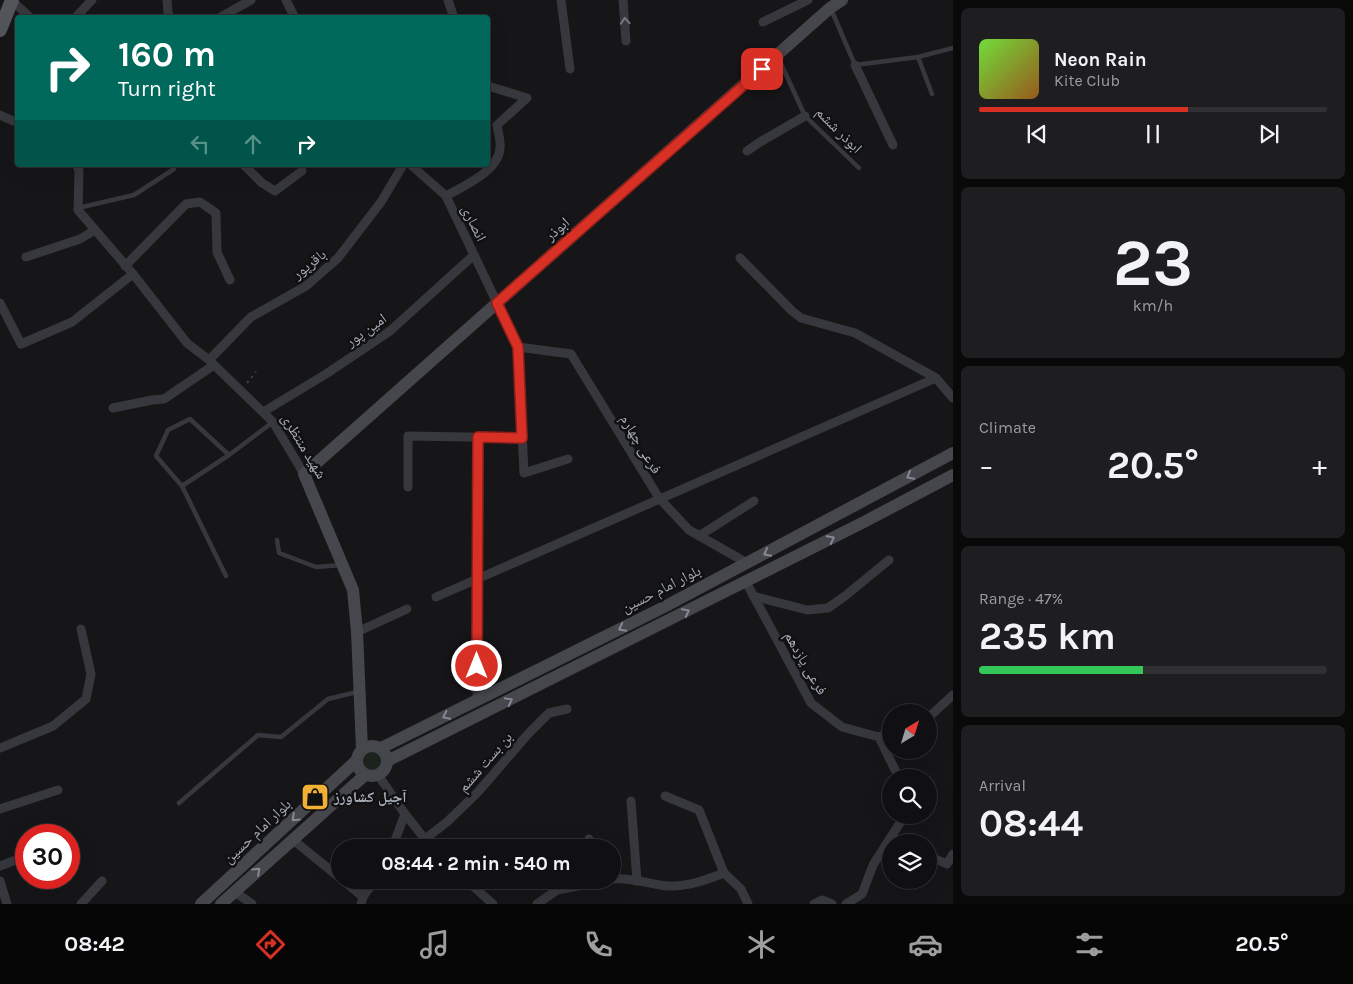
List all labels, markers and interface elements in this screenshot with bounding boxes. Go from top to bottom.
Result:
one-way arrow [619,16,630,24]
text: 160 m [118,34,216,75]
icon: right [35,35,100,100]
pin [741,48,783,90]
text: Neon Rain [1054,49,1147,71]
icon: arrive [748,55,776,83]
text: Kite Club [1054,71,1120,90]
text: Turn right [118,76,216,102]
street label: ابوذر ششم [811,103,866,158]
icon: previous [1023,120,1051,148]
icon: pause [1139,120,1167,148]
icon: next [1255,120,1283,148]
icon: left [186,130,214,158]
icon: ahead [239,130,267,158]
icon: right [292,130,320,158]
street label: انصاری [457,202,490,245]
street label: ابوذر [540,213,573,245]
text: 23 [1113,225,1193,301]
street label: باقرپور [288,245,330,284]
text: km/h [1133,296,1173,315]
street label: امین پور [341,309,391,352]
street label: شهید منتظری [277,410,331,483]
street label: فرعی چهارم [615,411,666,477]
text: Climate [979,418,1036,437]
text: 20.5° [1107,443,1199,488]
text: − [979,449,994,482]
text: + [1312,449,1327,482]
one-way arrow [906,470,915,480]
one-way arrow [826,535,835,545]
one-way arrow [763,547,772,557]
street label: بلوار امام حسین [618,561,704,618]
text: Range · 47% [979,589,1063,608]
one-way arrow [680,608,689,618]
text: 235 km [979,614,1116,659]
one-way arrow [619,622,628,632]
street label: فرعی یازدهم [780,628,831,698]
position arrow [450,639,502,691]
one-way arrow [504,697,513,707]
north arrow [882,704,938,759]
map controls [882,704,937,889]
one-way arrow [442,710,451,720]
street label: بن بست ششم [454,728,517,797]
button: search [882,769,937,824]
text: Arrival [979,776,1026,795]
shop icon: آجیل کشاورز [300,782,330,812]
place label: آجیل کشاورز [333,788,407,806]
street label: بلوار امام حسین [219,795,295,868]
text: 08:44 [979,801,1083,846]
one-way arrow [291,812,300,821]
speed limit sign: 30 [15,824,80,889]
button: layers [882,834,937,889]
text: 08:44 · 2 min · 540 m [381,853,571,875]
one-way arrow [252,868,261,877]
icon: directions [253,927,288,962]
icon: music [417,927,452,962]
icon: phone [581,927,616,962]
icon: climate [744,927,779,962]
icon: car [908,927,943,962]
icon: filters [1072,927,1107,962]
text: 08:42 [64,931,125,957]
text: 20.5° [1235,931,1289,957]

